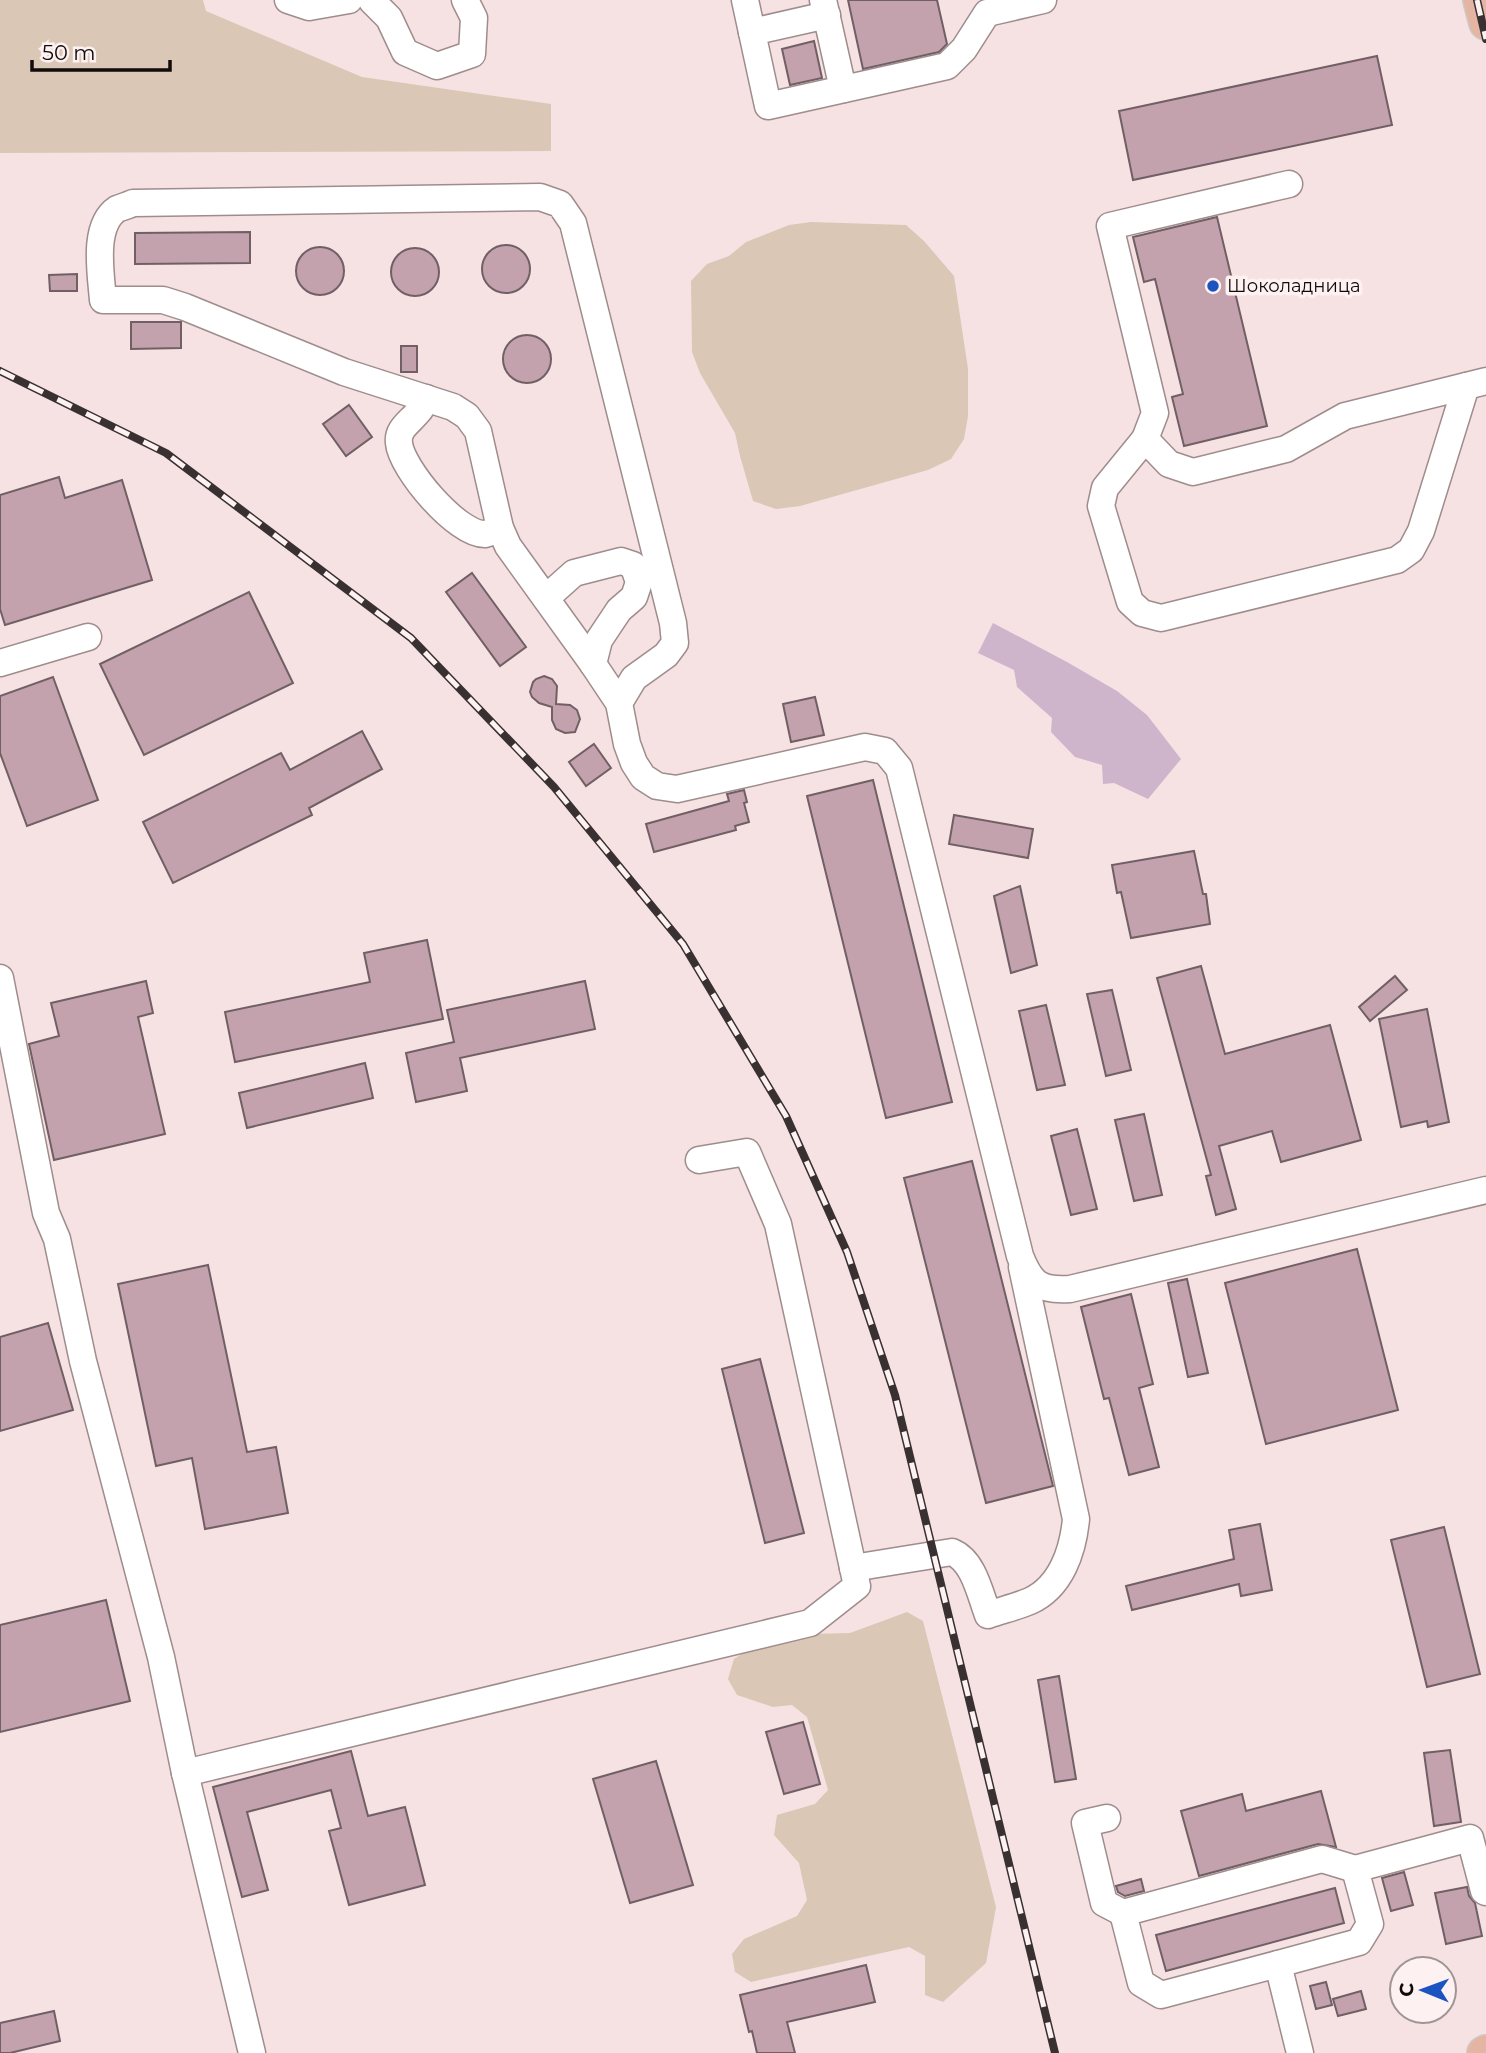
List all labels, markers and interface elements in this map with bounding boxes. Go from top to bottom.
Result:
scale bar [32,28,170,72]
text: 50 m [42,40,96,65]
place label: Шоколадница [1227,275,1361,297]
marker: Шоколадница [1205,278,1221,294]
north arrow [1388,1955,1458,2025]
text: С [1395,1982,1418,1997]

